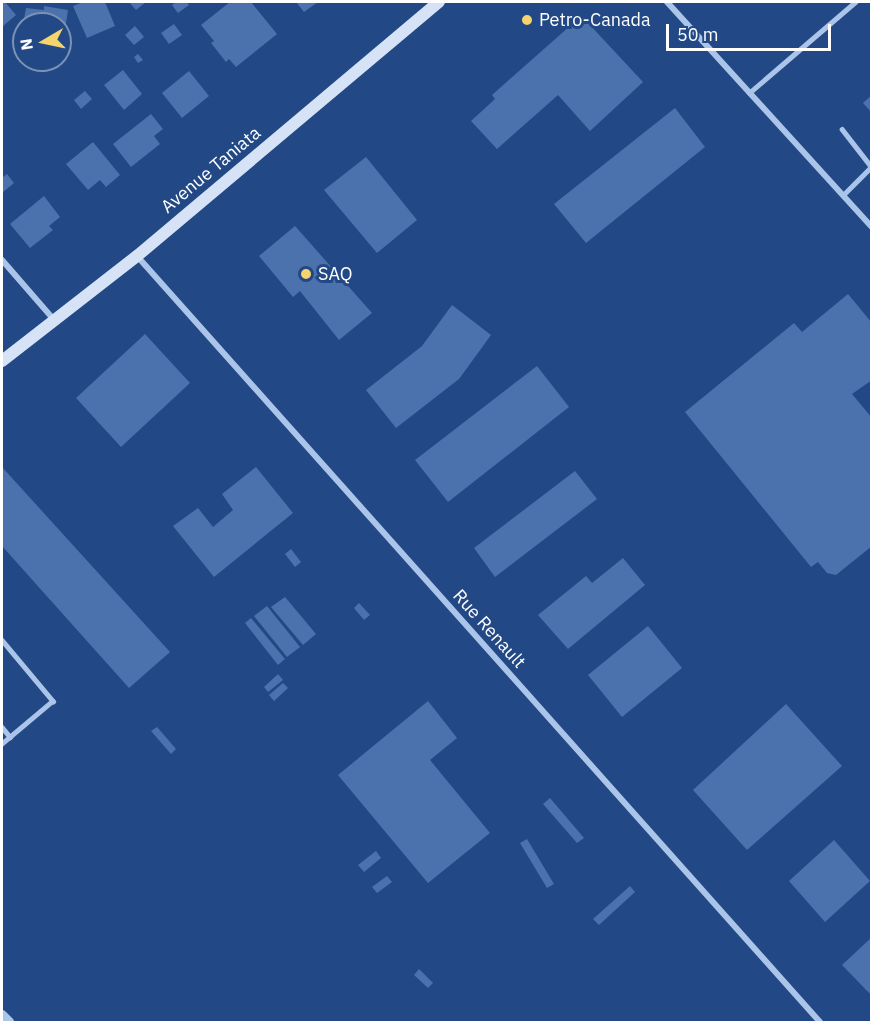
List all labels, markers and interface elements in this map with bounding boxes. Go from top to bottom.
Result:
place label: Petro-Canada [539,9,651,31]
north arrow [12,12,72,72]
scale bar [669,12,834,50]
marker: Petro-Canada [520,13,534,27]
text: 50 m [677,23,719,46]
text: N [15,37,37,52]
street label: Avenue Taniata [157,122,265,218]
place label: SAQ [318,263,352,285]
marker: SAQ [299,267,313,281]
street label: Rue Renault [448,585,530,673]

